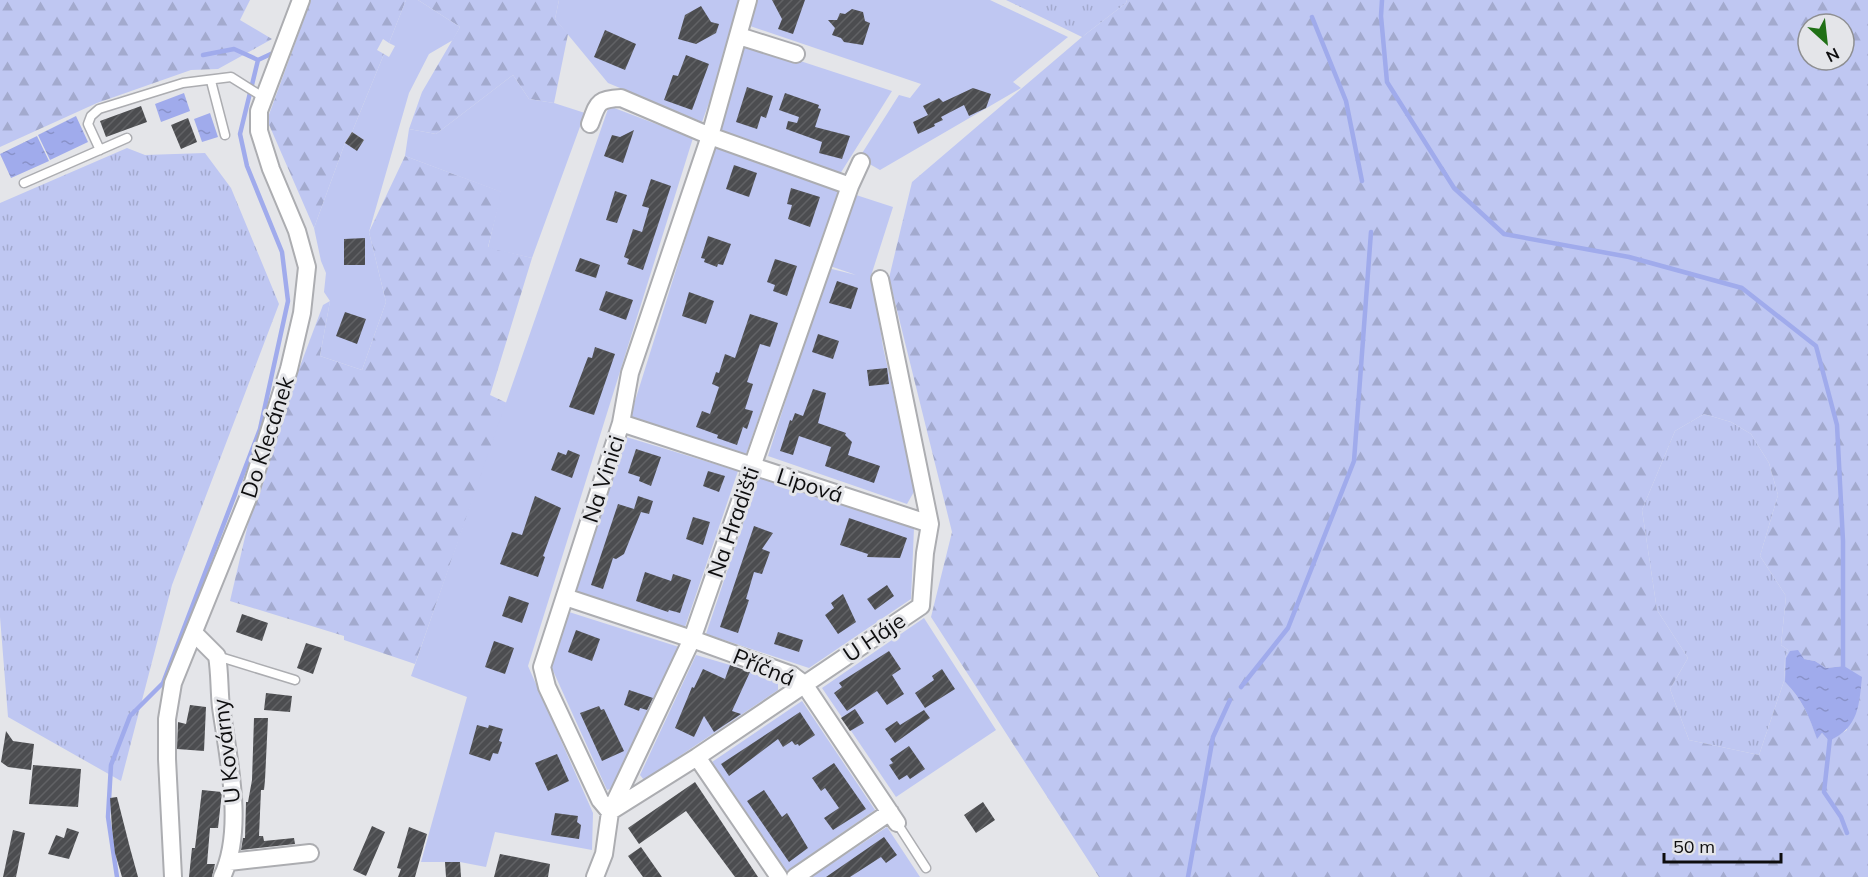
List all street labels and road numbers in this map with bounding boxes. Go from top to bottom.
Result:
street label: Do Klecánek [234,372,300,501]
street label: Na Vinici [576,432,630,526]
street label: Lipová [773,461,847,509]
street label: Na Hradišti [701,463,765,581]
street label: U Háje [838,606,910,668]
street label: Příčná [729,642,799,692]
street label: U Kovárny [206,697,246,805]

